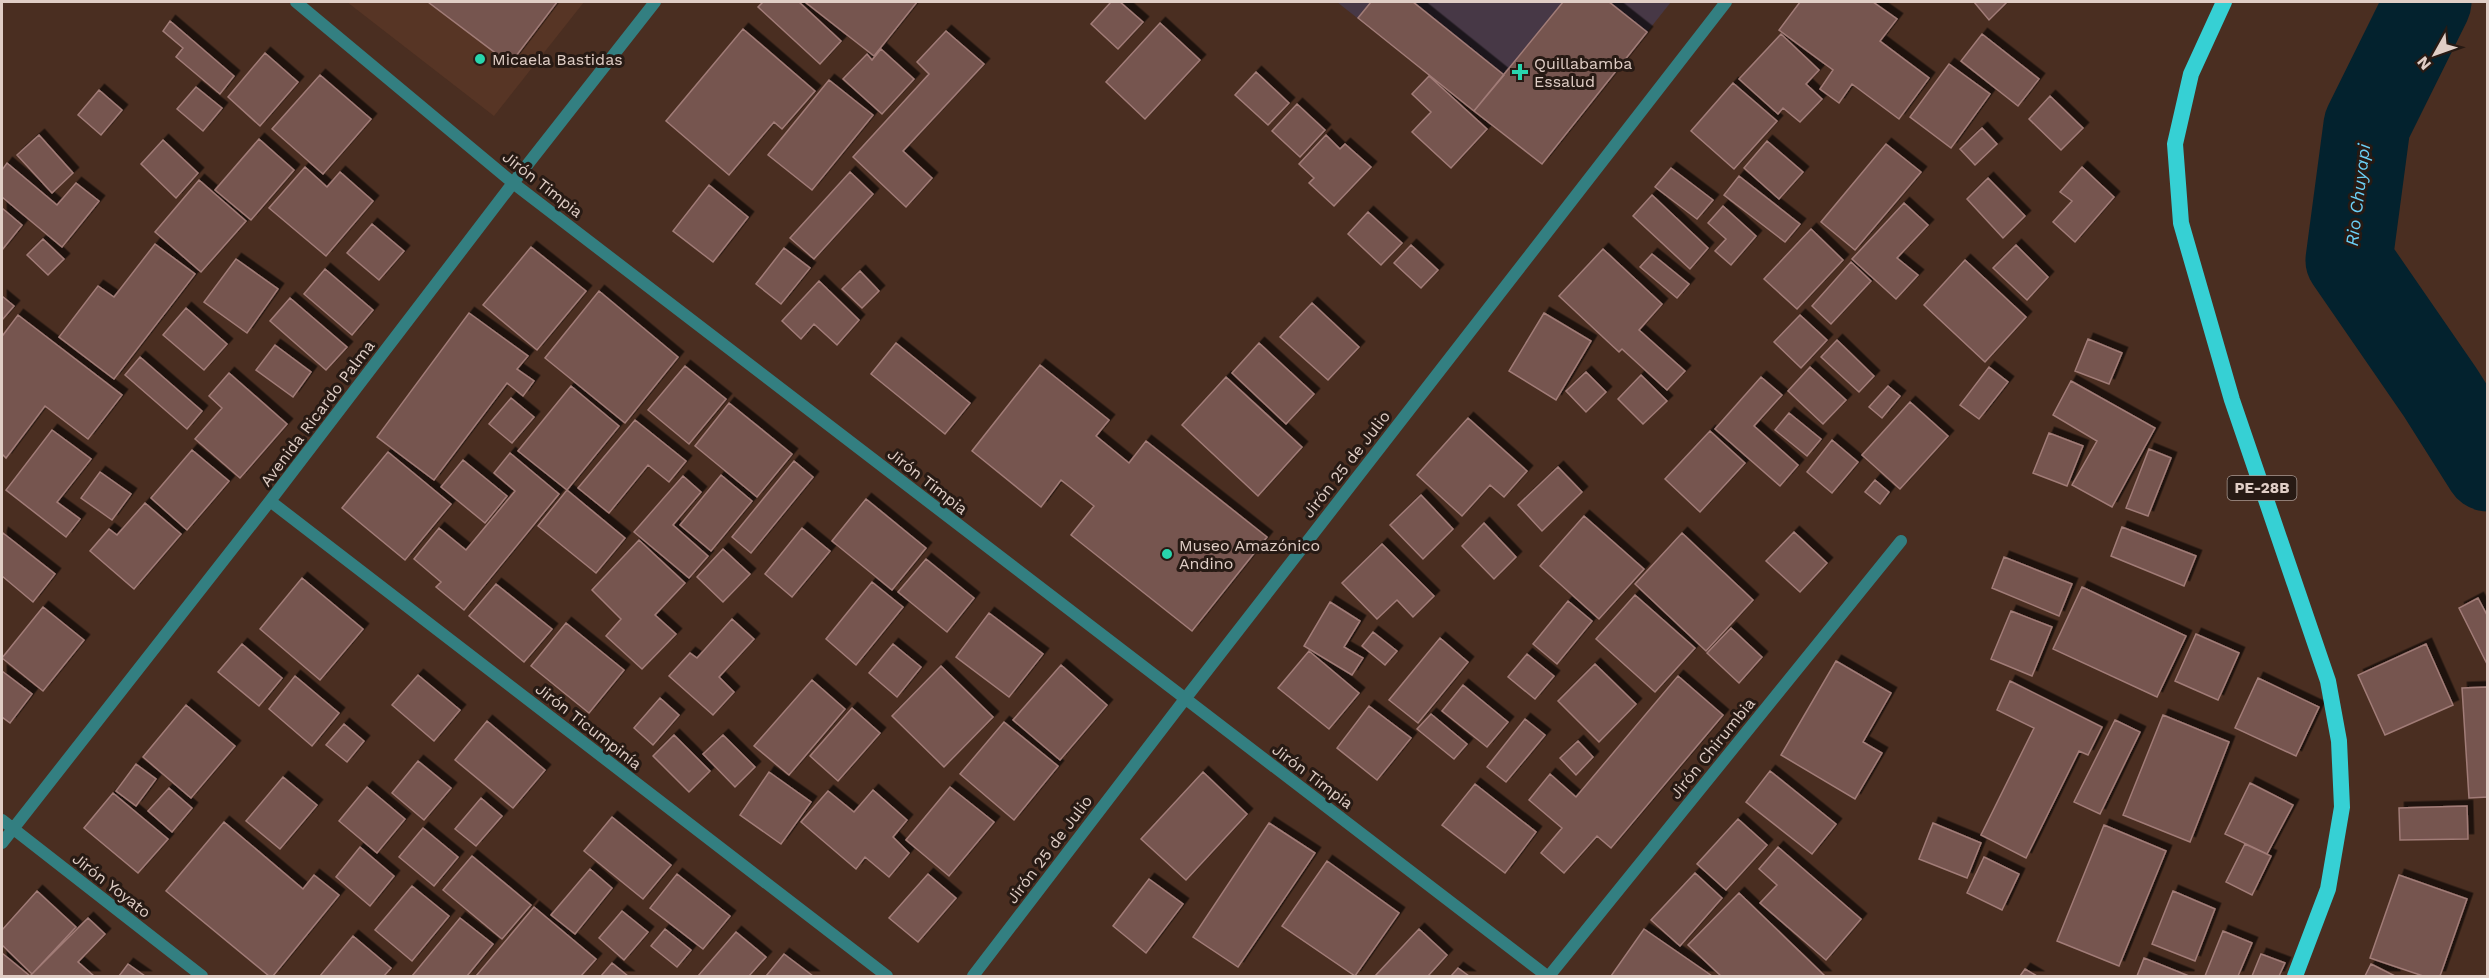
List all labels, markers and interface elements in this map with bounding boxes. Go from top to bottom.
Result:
north arrow [2405,24,2465,84]
place label: Micaela Bastidas [492,50,623,69]
marker: Micaela Bastidas [473,52,487,66]
text: N [2413,53,2435,74]
place label: Quillabamba Essalud [1534,54,1632,91]
marker: Quillabamba Essalud [1511,63,1529,81]
water label: Rio Chuyapi [2341,141,2374,247]
street label: Jirón Timpia [499,147,586,222]
street label: Avenida Ricardo Palma [256,336,379,490]
street label: Jirón 25 de Julio [1299,407,1394,522]
street label: Jirón Timpia [884,444,971,519]
road number: PE-28B [2228,476,2296,500]
place label: Museo Amazónico Andino [1179,536,1320,573]
marker: Museo Amazónico Andino [1160,547,1174,561]
street label: Jirón Ticumpinía [532,679,645,774]
street label: Jirón Chirumbia [1666,694,1759,803]
street label: Jirón Timpia [1269,740,1357,813]
street label: Jirón 25 de Julio [1003,791,1096,907]
street label: Jirón Yoyato [69,849,155,922]

